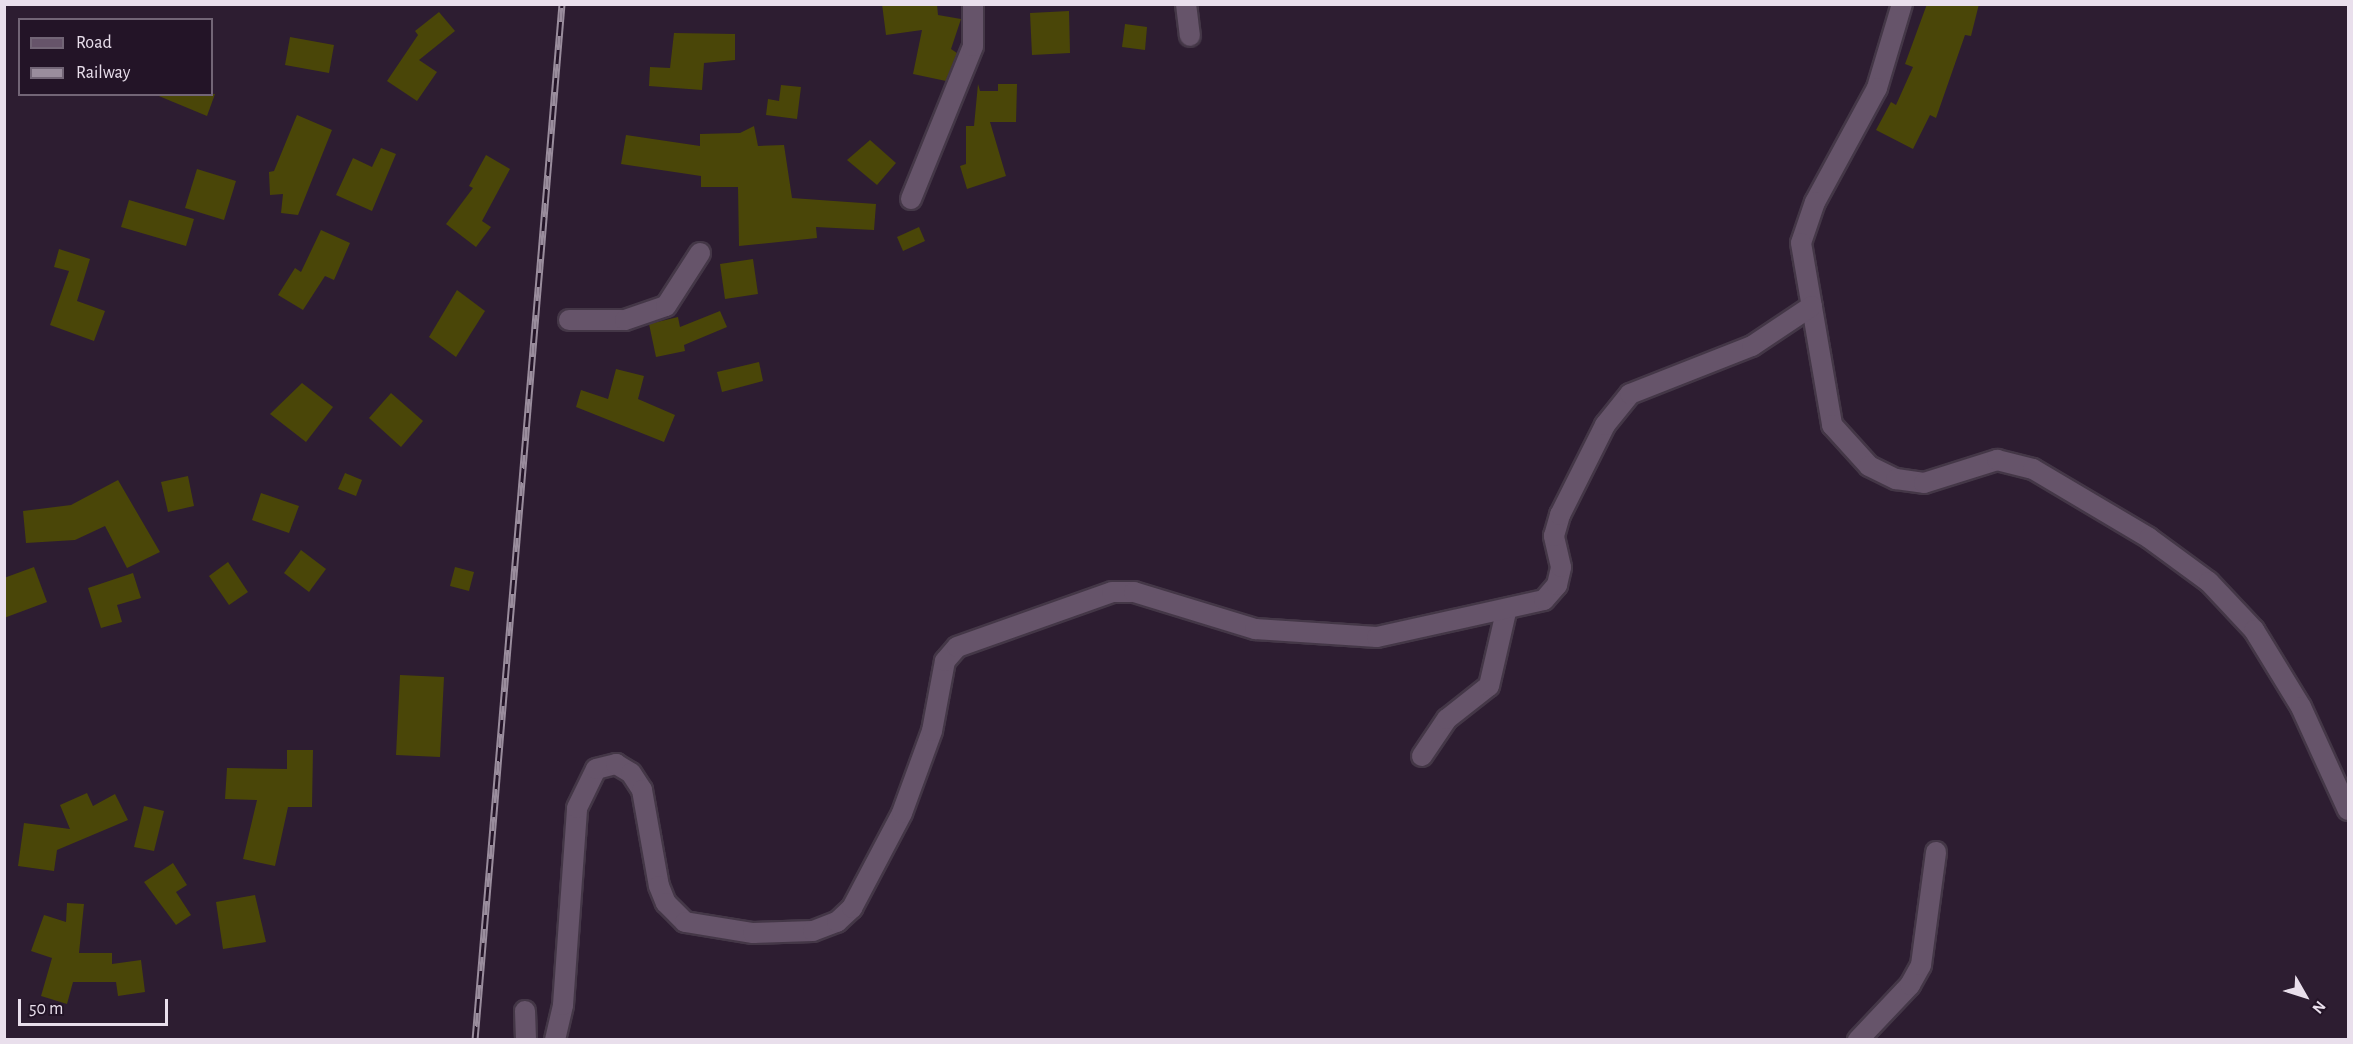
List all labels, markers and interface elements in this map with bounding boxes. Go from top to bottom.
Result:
legend [18,18,213,96]
text: Road [76,34,112,52]
text: Railway [76,64,130,82]
north arrow [2275,966,2335,1026]
scale bar [21,987,171,1025]
text: N [2309,998,2329,1017]
text: 50 m [29,1000,63,1018]

